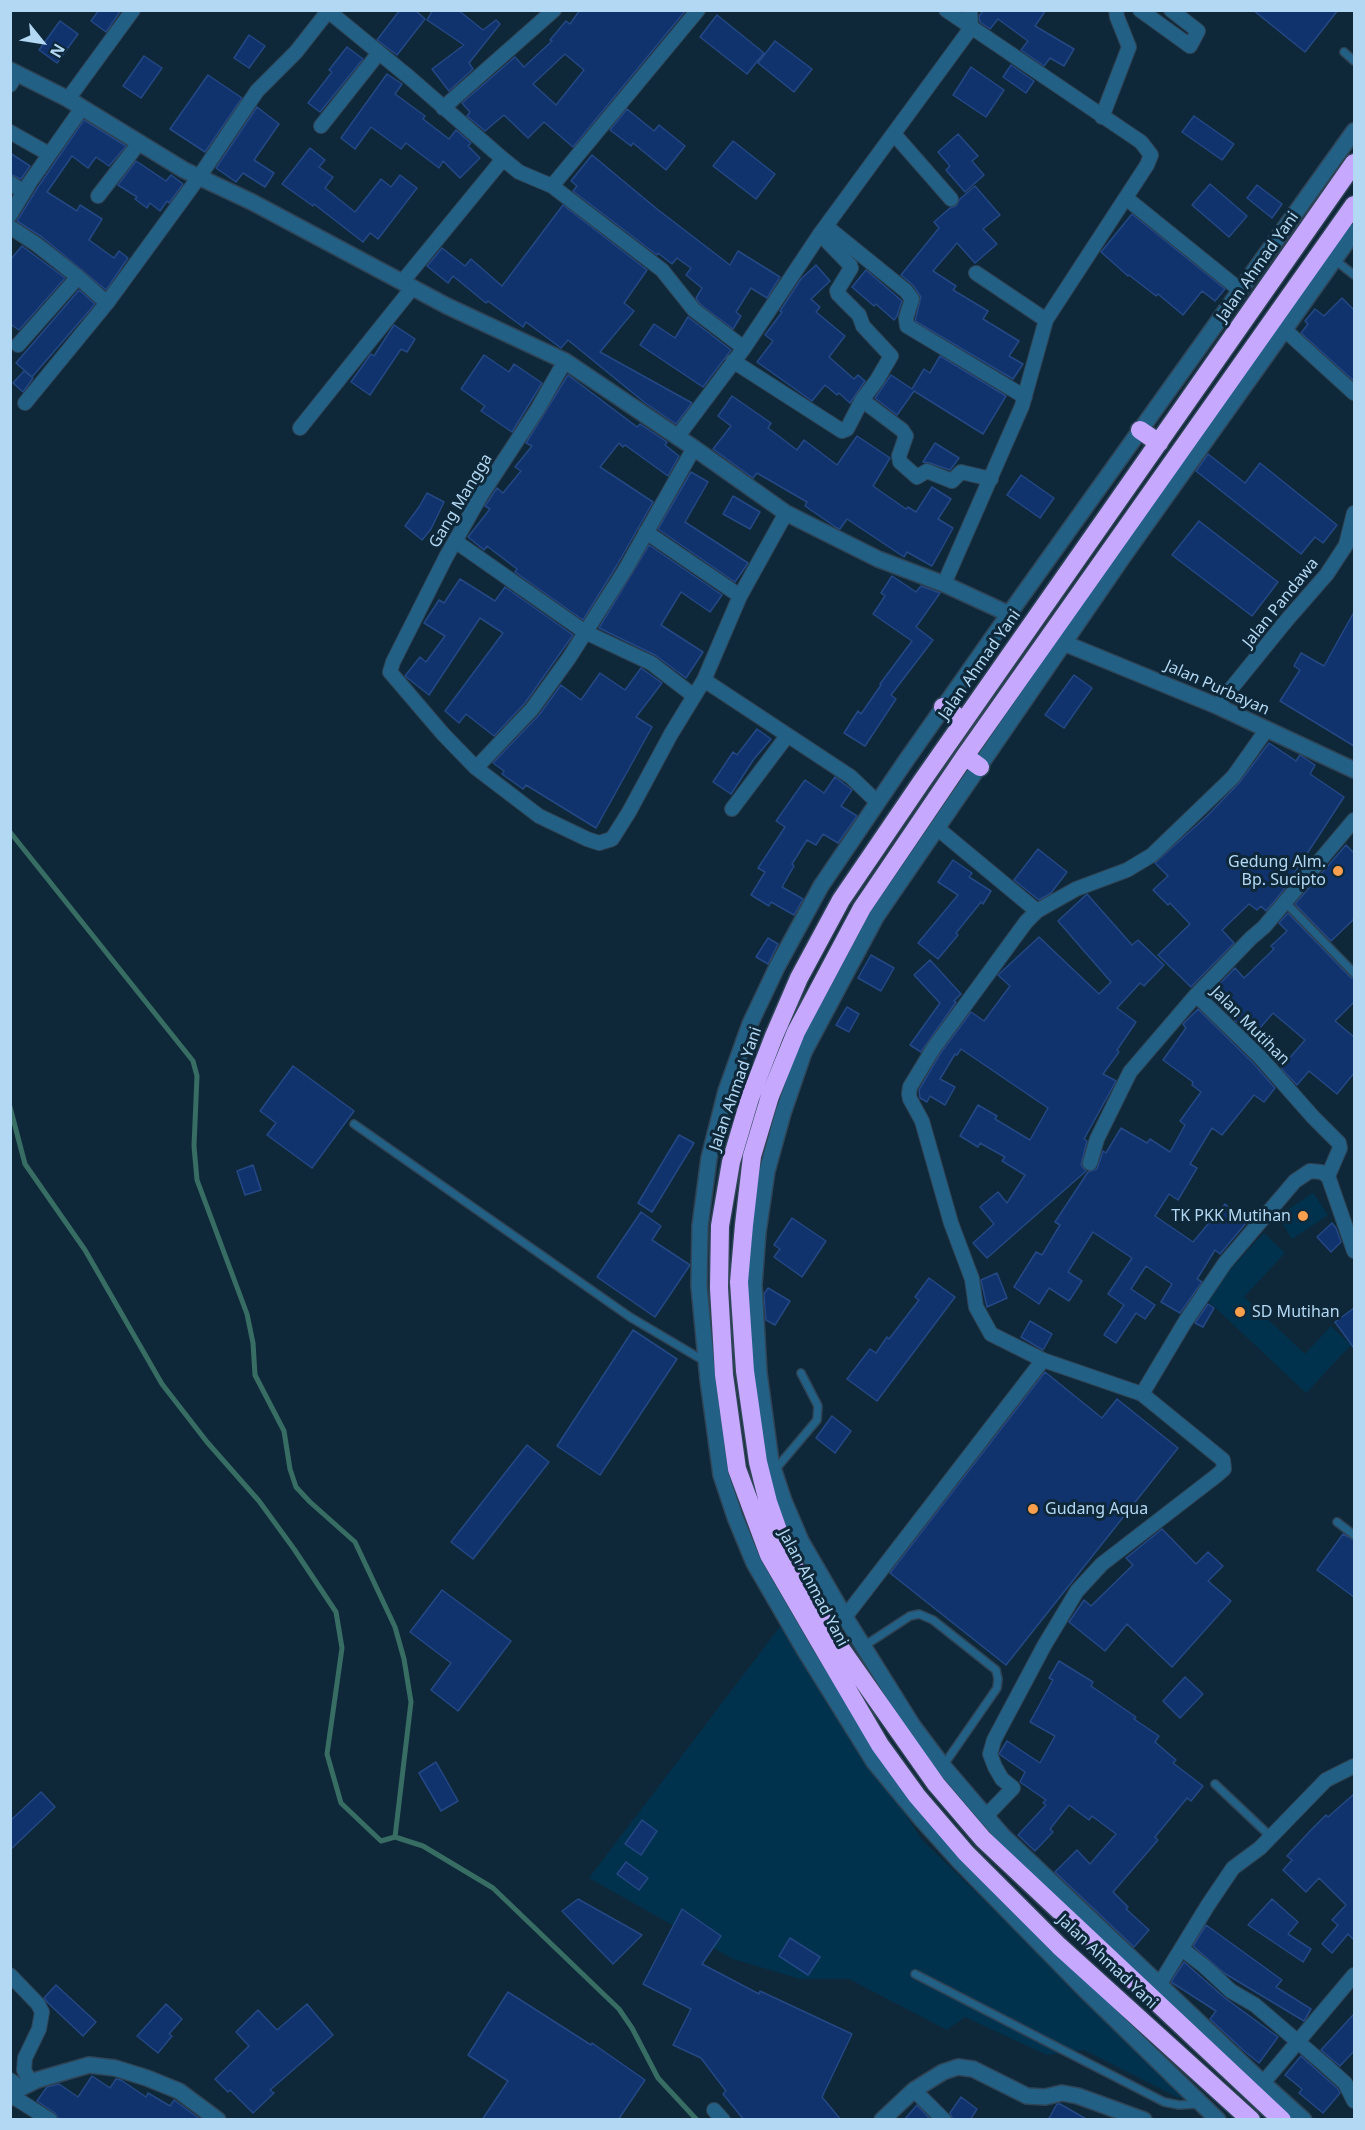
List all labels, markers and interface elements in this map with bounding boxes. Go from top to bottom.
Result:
north arrow [12,12,72,72]
text: N [45,40,70,62]
street label: Jalan Ahmad Yani [1213,208,1303,326]
street label: Gang Mangga [425,450,497,552]
street label: Jalan Pandawa [1239,554,1323,652]
street label: Jalan Ahmad Yani [935,606,1025,724]
street label: Jalan Purbayan [1162,656,1272,720]
place label: Gedung Alm. Bp. Sucipto [1228,852,1326,890]
marker: Gedung Alm. Bp. Sucipto [1331,864,1345,878]
street label: Jalan Mutihan [1207,983,1293,1069]
street label: Jalan Ahmad Yani [706,1025,766,1153]
place label: TK PKK Mutihan [1171,1206,1291,1226]
marker: TK PKK Mutihan [1296,1209,1310,1223]
place label: SD Mutihan [1252,1302,1340,1322]
marker: SD Mutihan [1233,1305,1247,1319]
place label: Gudang Aqua [1045,1499,1148,1519]
marker: Gudang Aqua [1026,1502,1040,1516]
street label: Jalan Ahmad Yani [774,1526,852,1650]
street label: Jalan Ahmad Yani [1053,1911,1161,2013]

